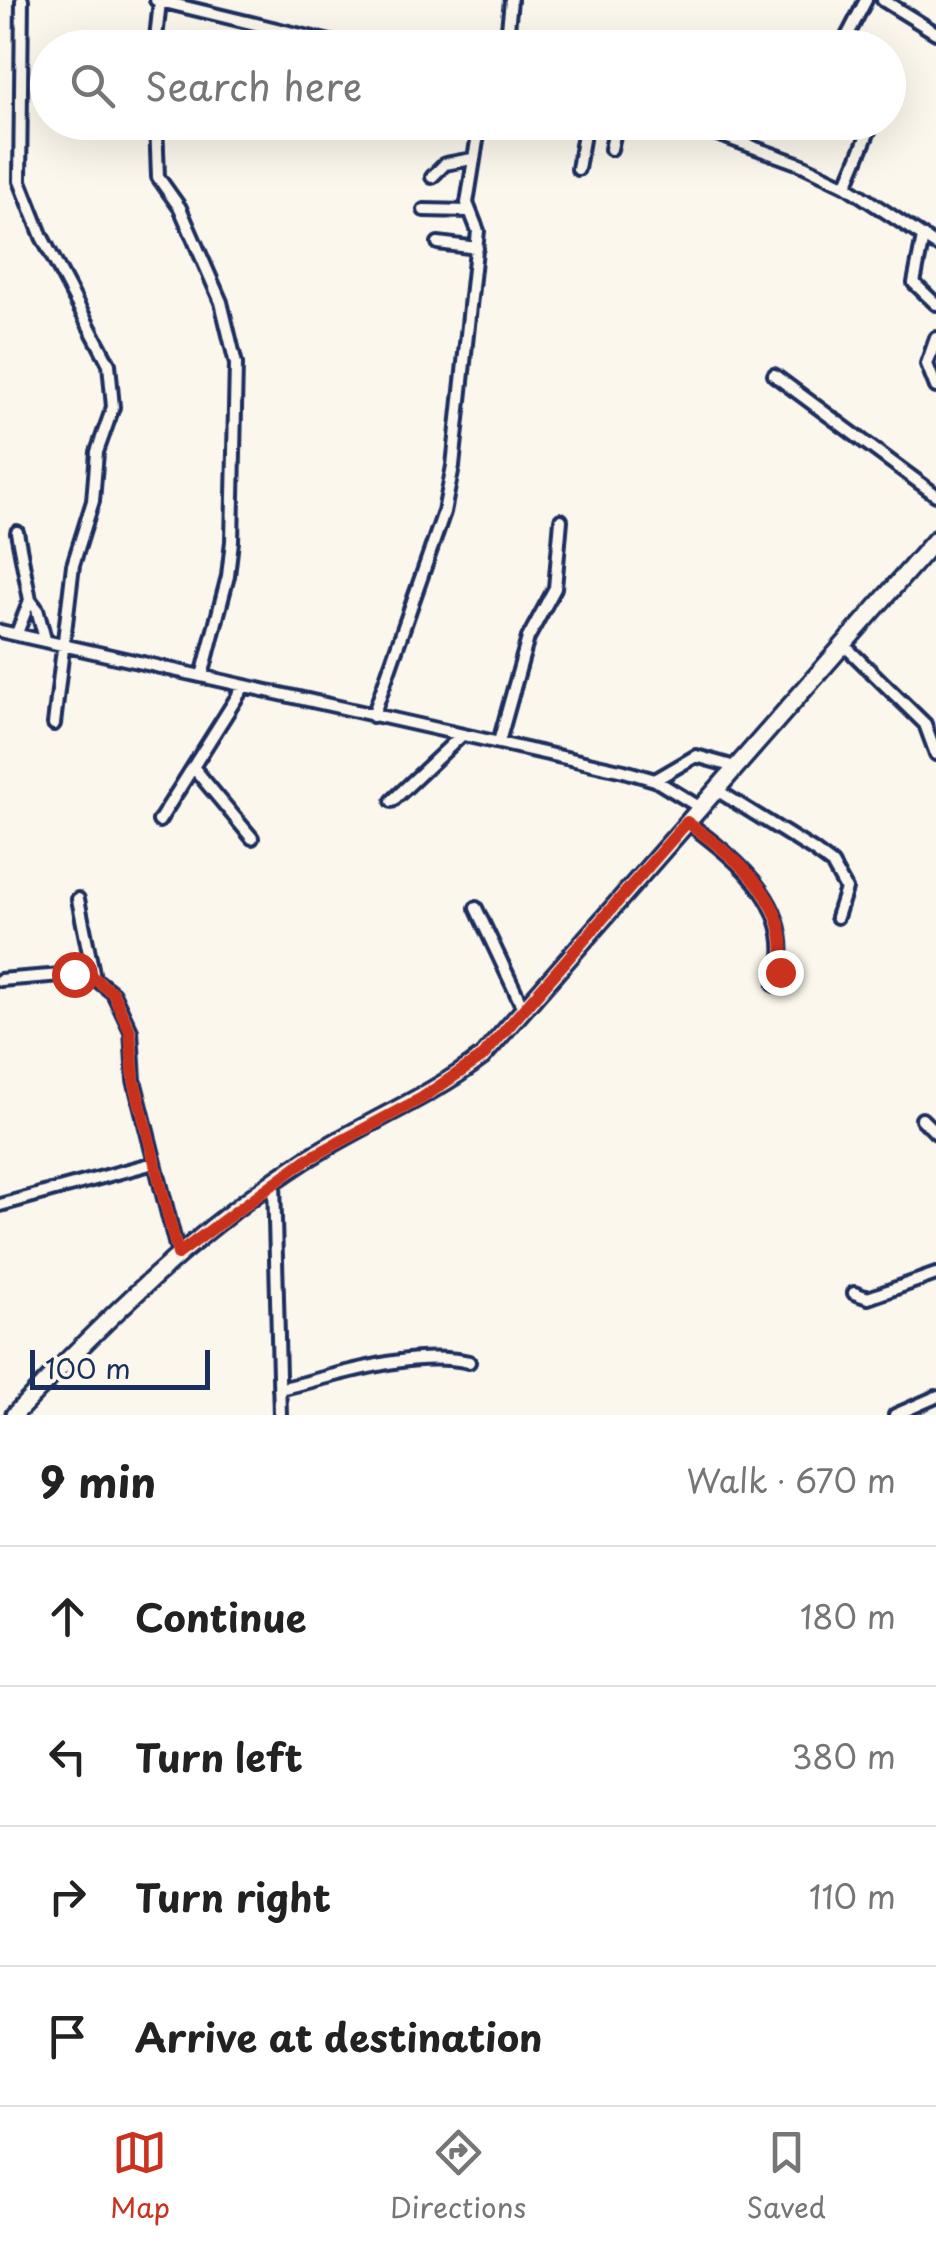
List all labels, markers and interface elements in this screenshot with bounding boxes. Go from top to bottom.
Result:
search box [30,30,906,140]
text: Search here [145,57,362,114]
icon: search [65,58,120,113]
route end [758,950,804,996]
route start [52,952,98,998]
scale bar [30,1345,210,1390]
text: 100 m [45,1346,131,1389]
text: 9 min [40,1449,156,1512]
text: Walk · 670 m [687,1456,896,1504]
text: Continue [135,1588,306,1645]
icon: ahead [40,1589,95,1644]
text: 180 m [800,1592,896,1640]
text: Turn left [135,1728,303,1785]
icon: left [40,1729,95,1784]
text: 380 m [791,1732,896,1780]
text: Turn right [135,1868,331,1925]
icon: right [40,1869,95,1924]
text: 110 m [809,1872,896,1920]
text: Arrive at destination [135,2008,543,2065]
icon: arrive [40,2009,95,2064]
tab: Map [110,2125,170,2228]
tab: Directions [390,2125,526,2228]
tab: Saved [746,2125,826,2228]

